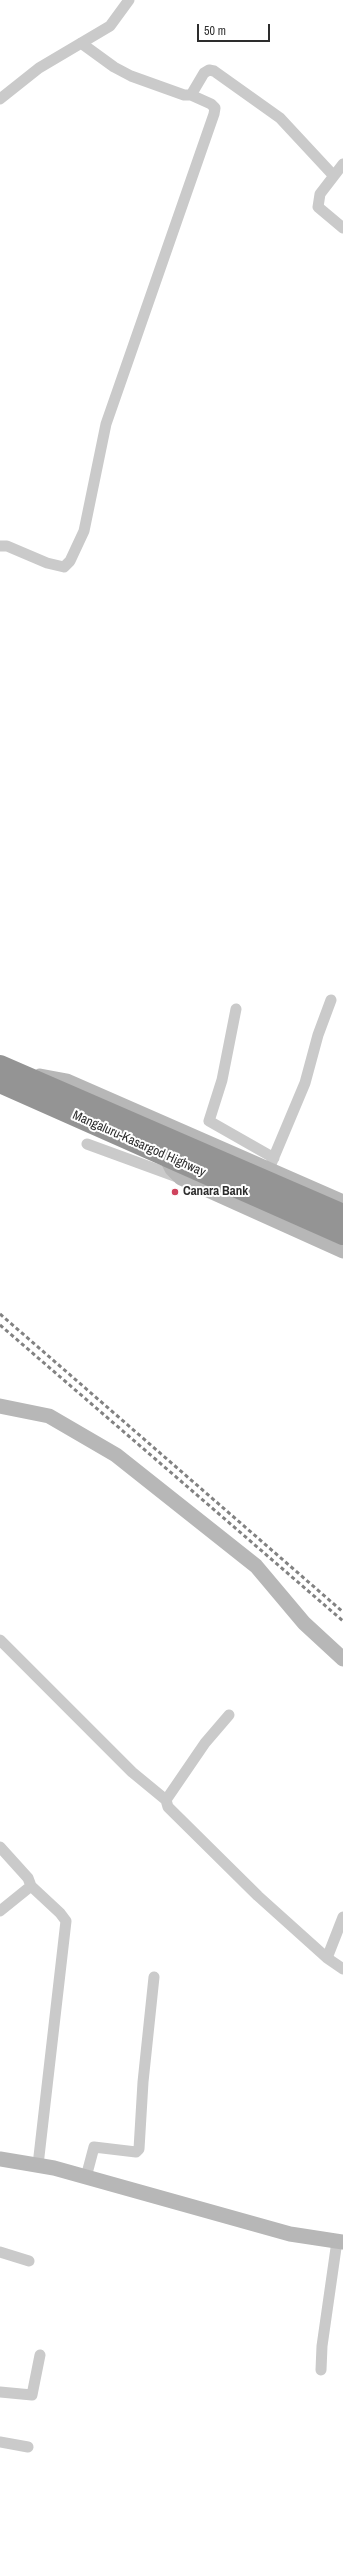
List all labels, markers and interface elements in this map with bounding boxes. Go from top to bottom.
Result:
scale bar [199,16,272,42]
text: 50 m [204,23,226,39]
street label: Mangaluru-Kasargod Highway [70,1108,208,1180]
place label: Canara Bank [183,1184,248,1200]
marker: Canara Bank [170,1187,180,1197]

